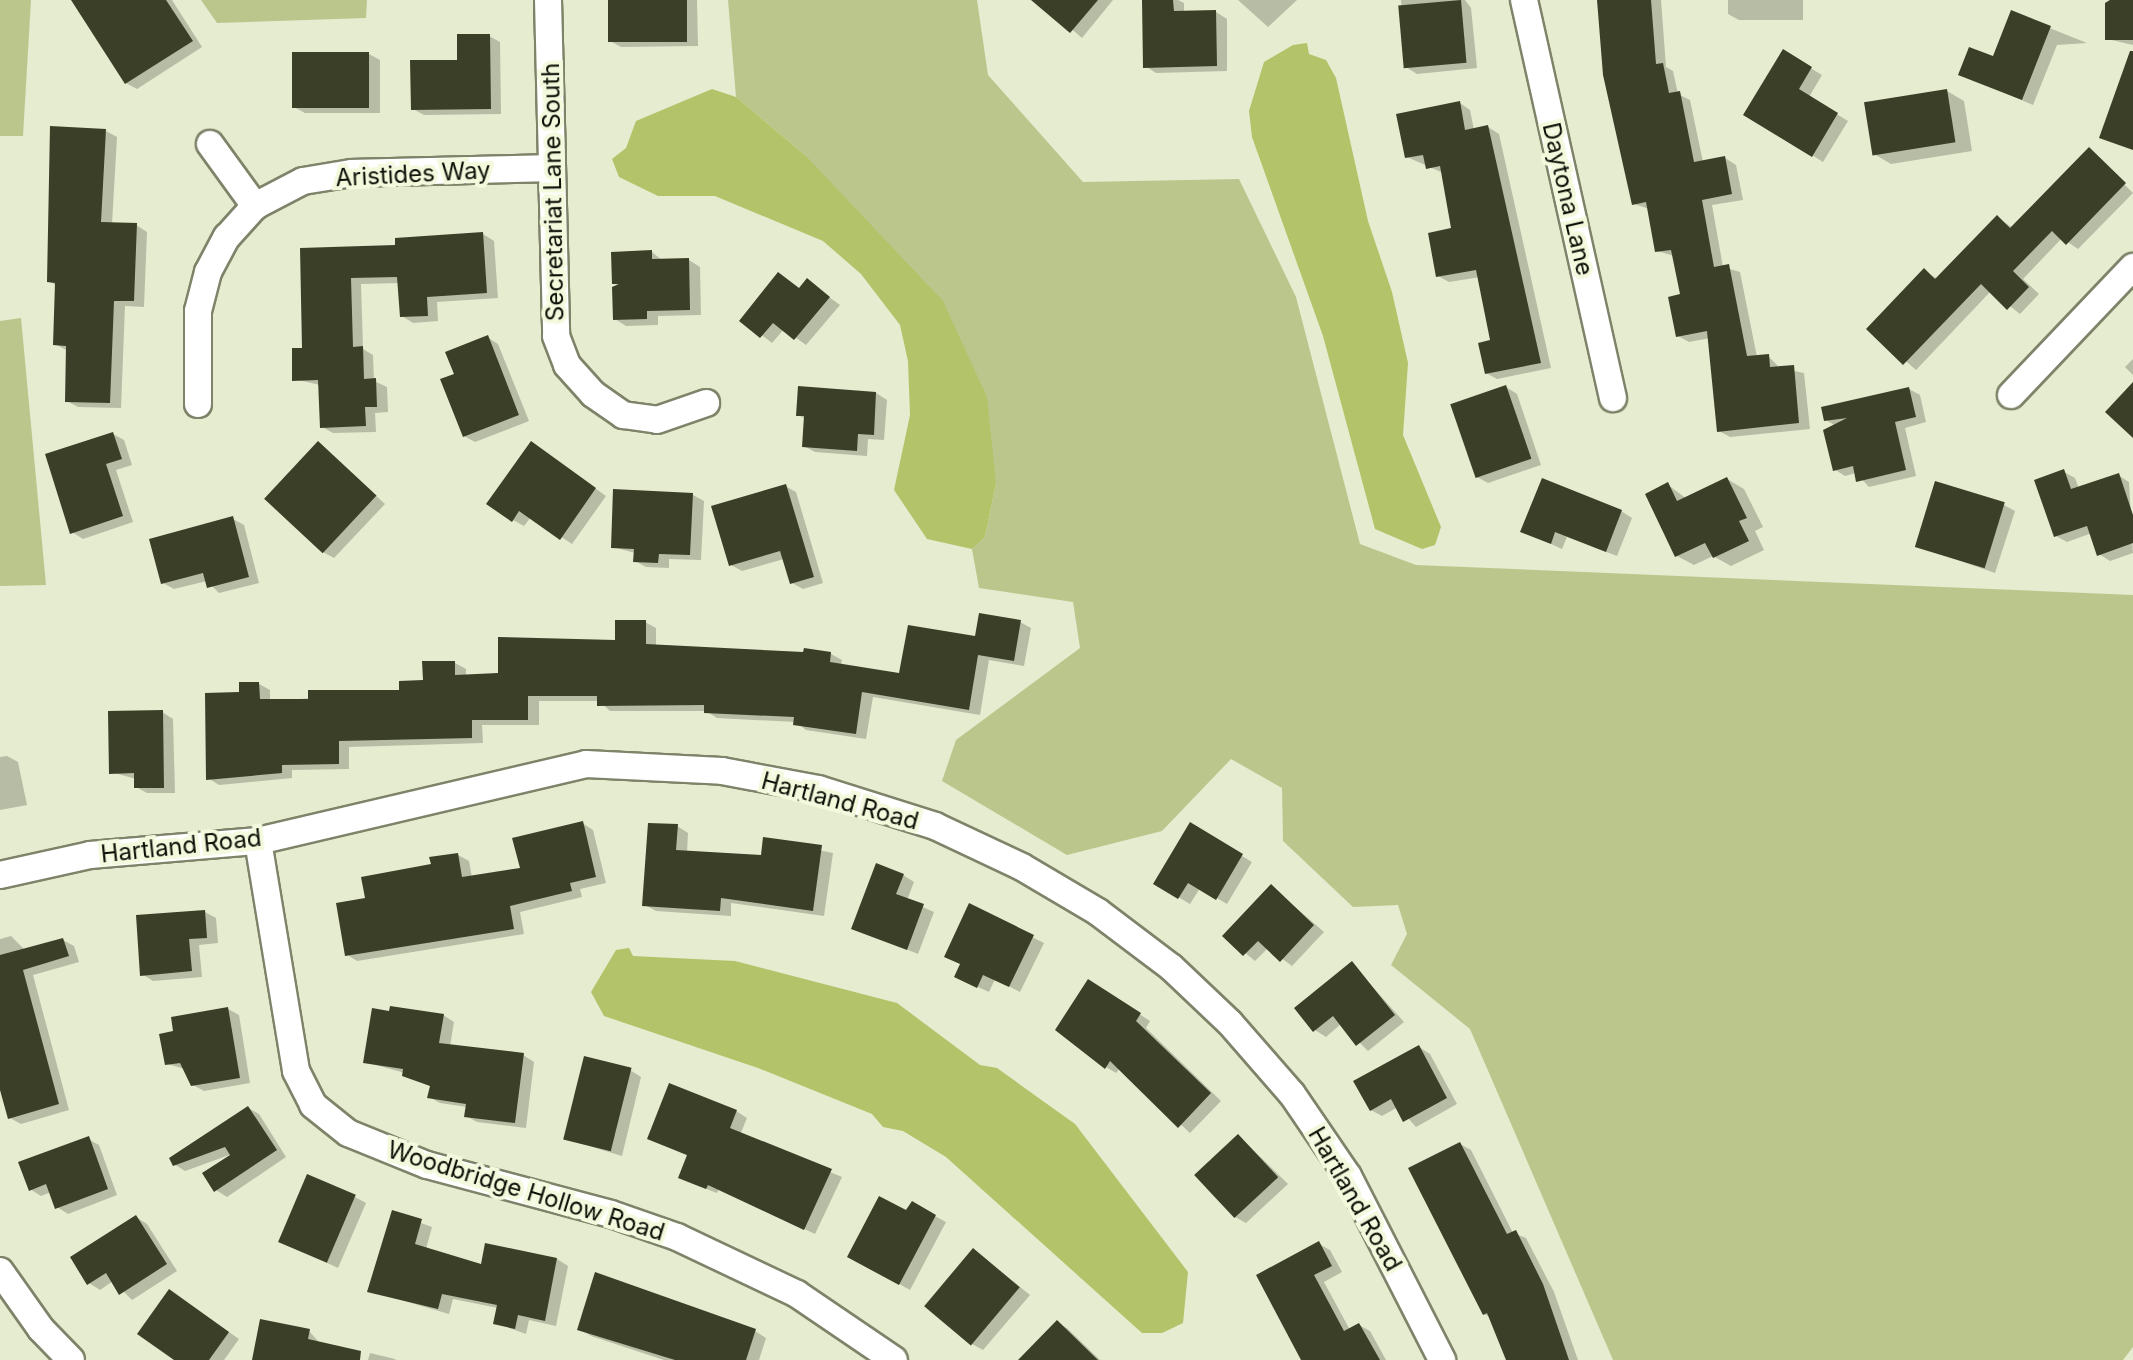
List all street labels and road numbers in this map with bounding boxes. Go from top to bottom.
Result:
street label: Secretariat Lane South [536,63,570,321]
street label: Daytona Lane [1536,120,1600,278]
street label: Aristides Way [335,156,491,192]
street label: Hartland Road [758,766,922,836]
street label: Hartland Road [99,823,263,869]
street label: Hartland Road [1302,1122,1408,1276]
street label: Woodbridge Hollow Road [384,1135,668,1247]

